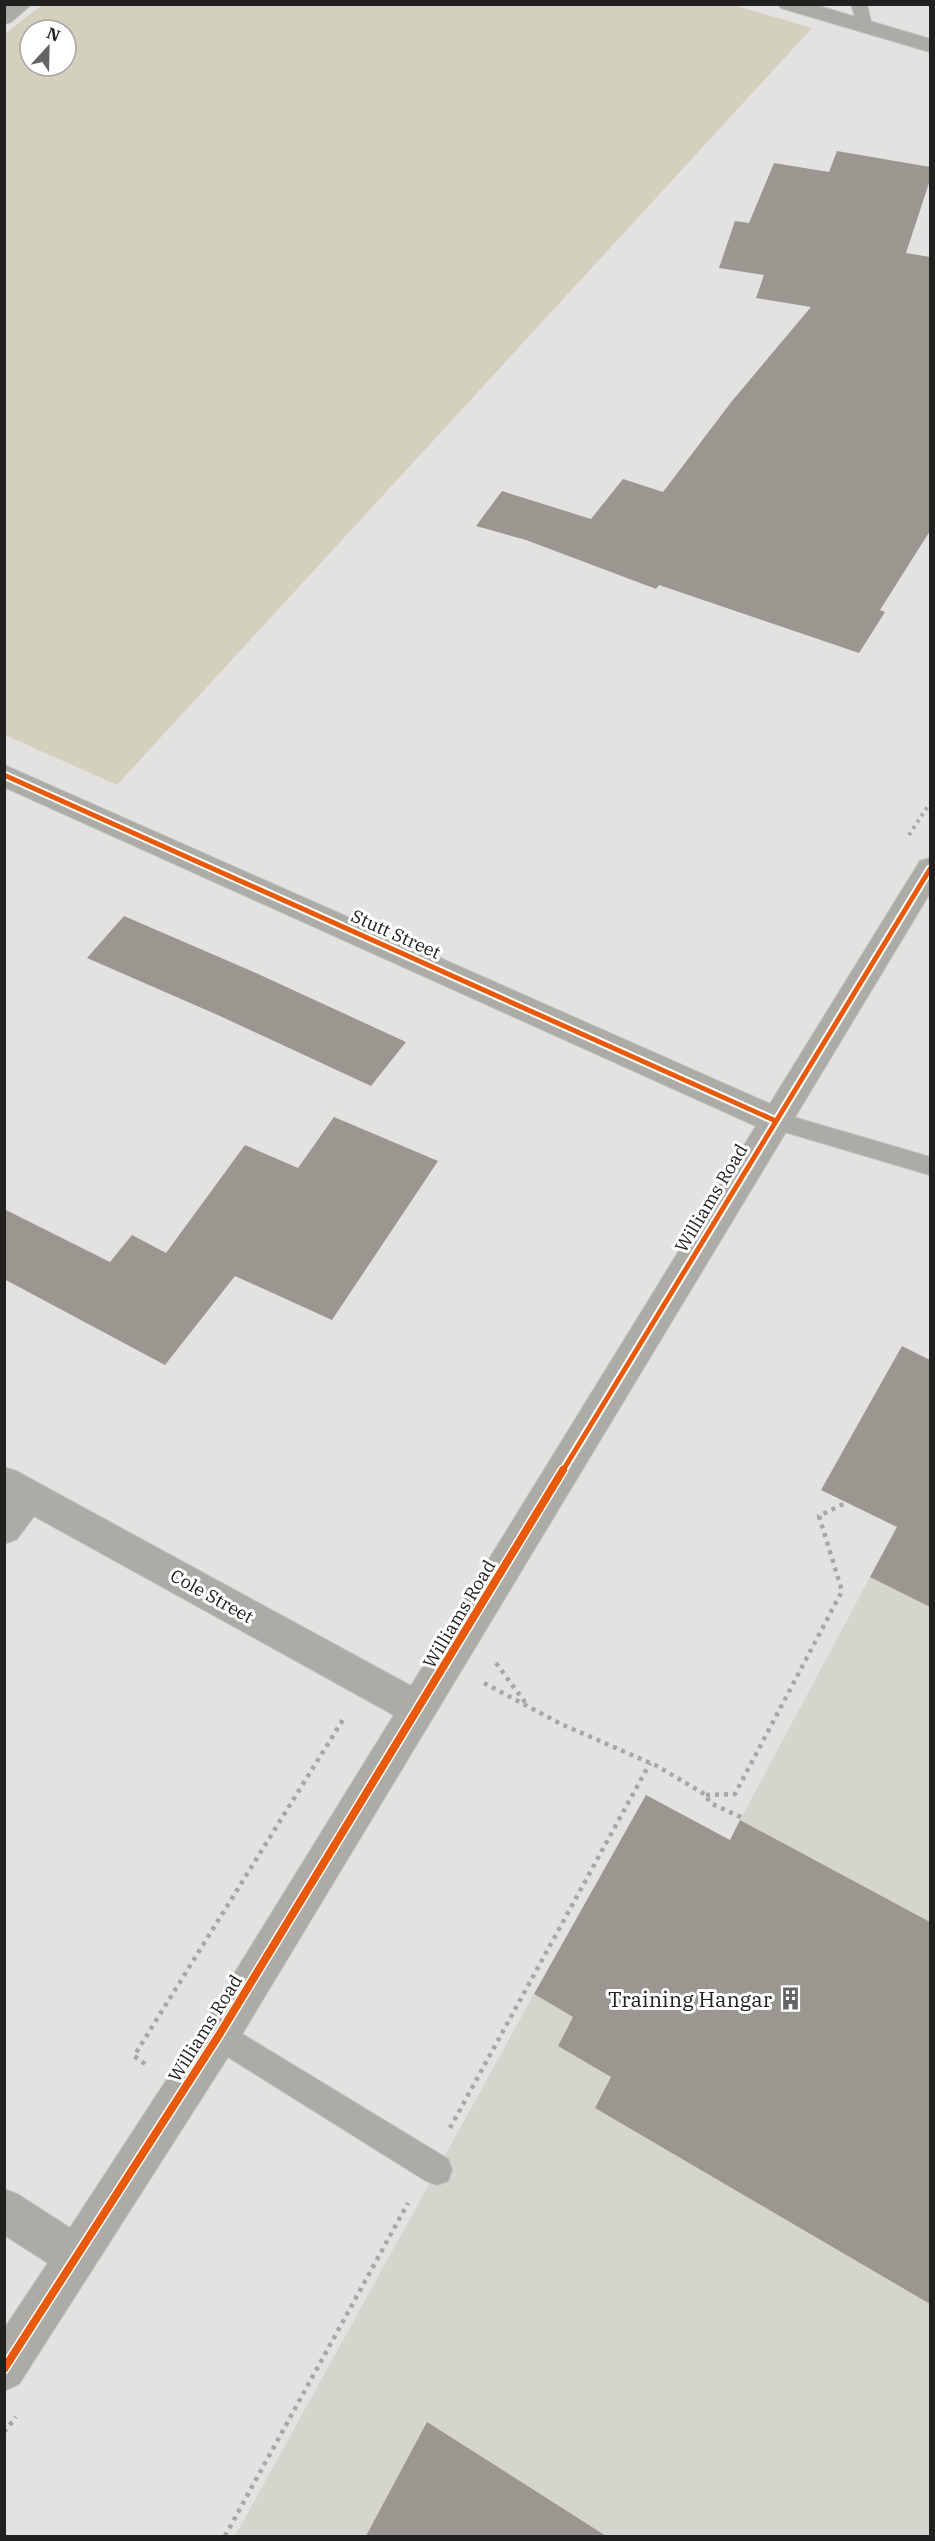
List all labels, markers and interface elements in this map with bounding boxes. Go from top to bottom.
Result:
north arrow [18,18,78,78]
text: N [44,22,63,46]
street label: Stutt Street [348,904,444,964]
street label: Williams Road [670,1140,752,1256]
street label: Williams Road [418,1556,500,1672]
street label: Cole Street [166,1564,258,1628]
street label: Williams Road [163,1970,247,2086]
place label: Training Hangar [608,1985,773,2013]
building icon: Training Hangar [777,1986,803,2012]

